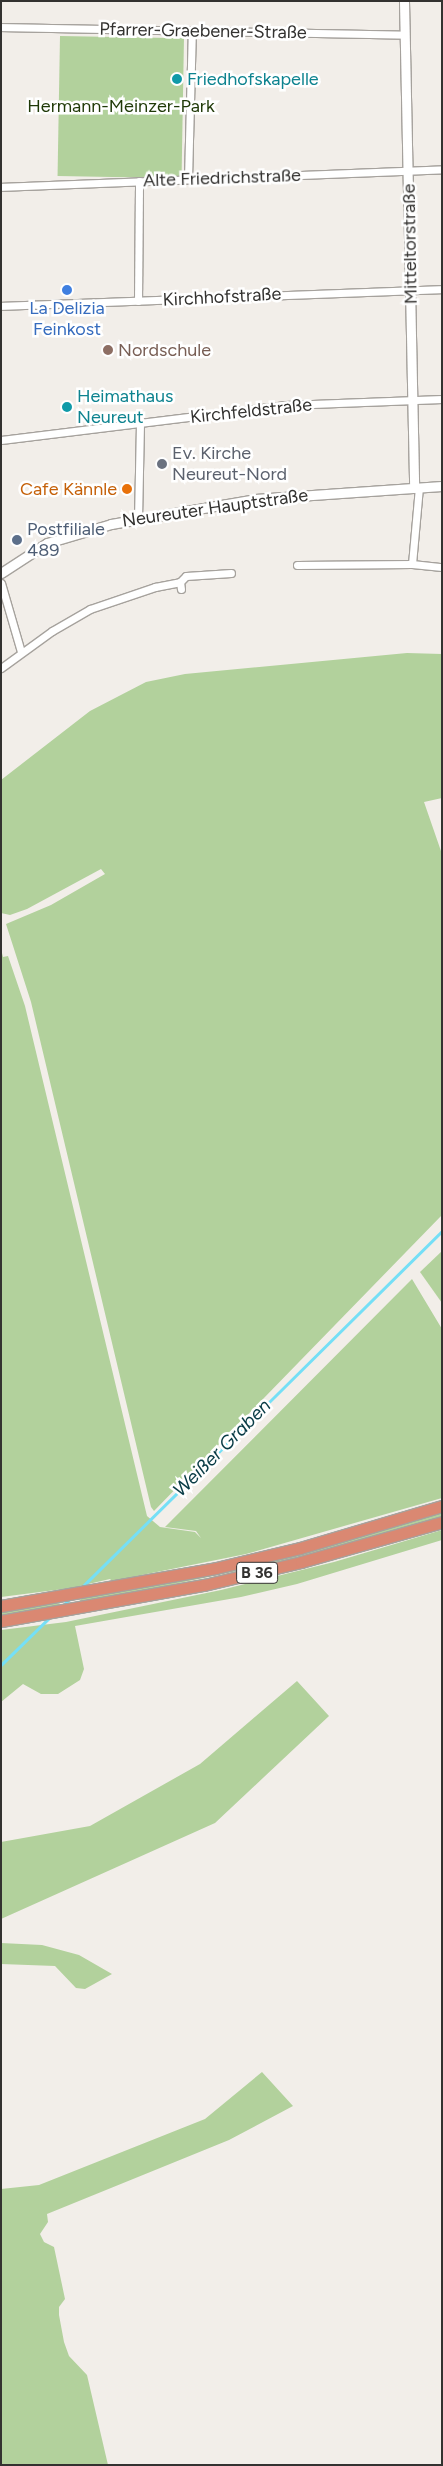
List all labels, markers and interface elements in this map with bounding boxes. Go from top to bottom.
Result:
street label: Pfarrer-Graebener-Straße [99,18,307,44]
place label: Friedhofskapelle [187,68,319,90]
marker: Friedhofskapelle [171,73,183,85]
park label: Hermann-Meinzer-Park [27,95,215,117]
street label: Alte Friedrichstraße [143,164,301,192]
street label: Mitteltorstraße [398,184,422,304]
street label: Kirchhofstraße [162,283,282,311]
marker: La Delizia Feinkost [61,284,73,296]
place label: La Delizia Feinkost [29,298,105,340]
place label: Nordschule [118,339,211,361]
marker: Nordschule [102,344,114,356]
place label: Heimathaus Neureut [77,386,173,428]
street label: Kirchfeldstraße [189,394,313,428]
marker: Heimathaus Neureut [61,401,73,413]
place label: Ev. Kirche Neureut-Nord [172,443,287,486]
marker: Ev. Kirche Neureut-Nord [156,458,168,470]
place label: Cafe Kännle [20,478,117,500]
marker: Cafe Kännle [121,483,133,495]
street label: Neureuter Hauptstraße [121,484,309,532]
place label: Postfiliale 489 [27,519,105,562]
marker: Postfiliale 489 [11,534,23,546]
water label: Weißer Graben [168,1394,276,1502]
road number: B 36 [236,1560,278,1586]

